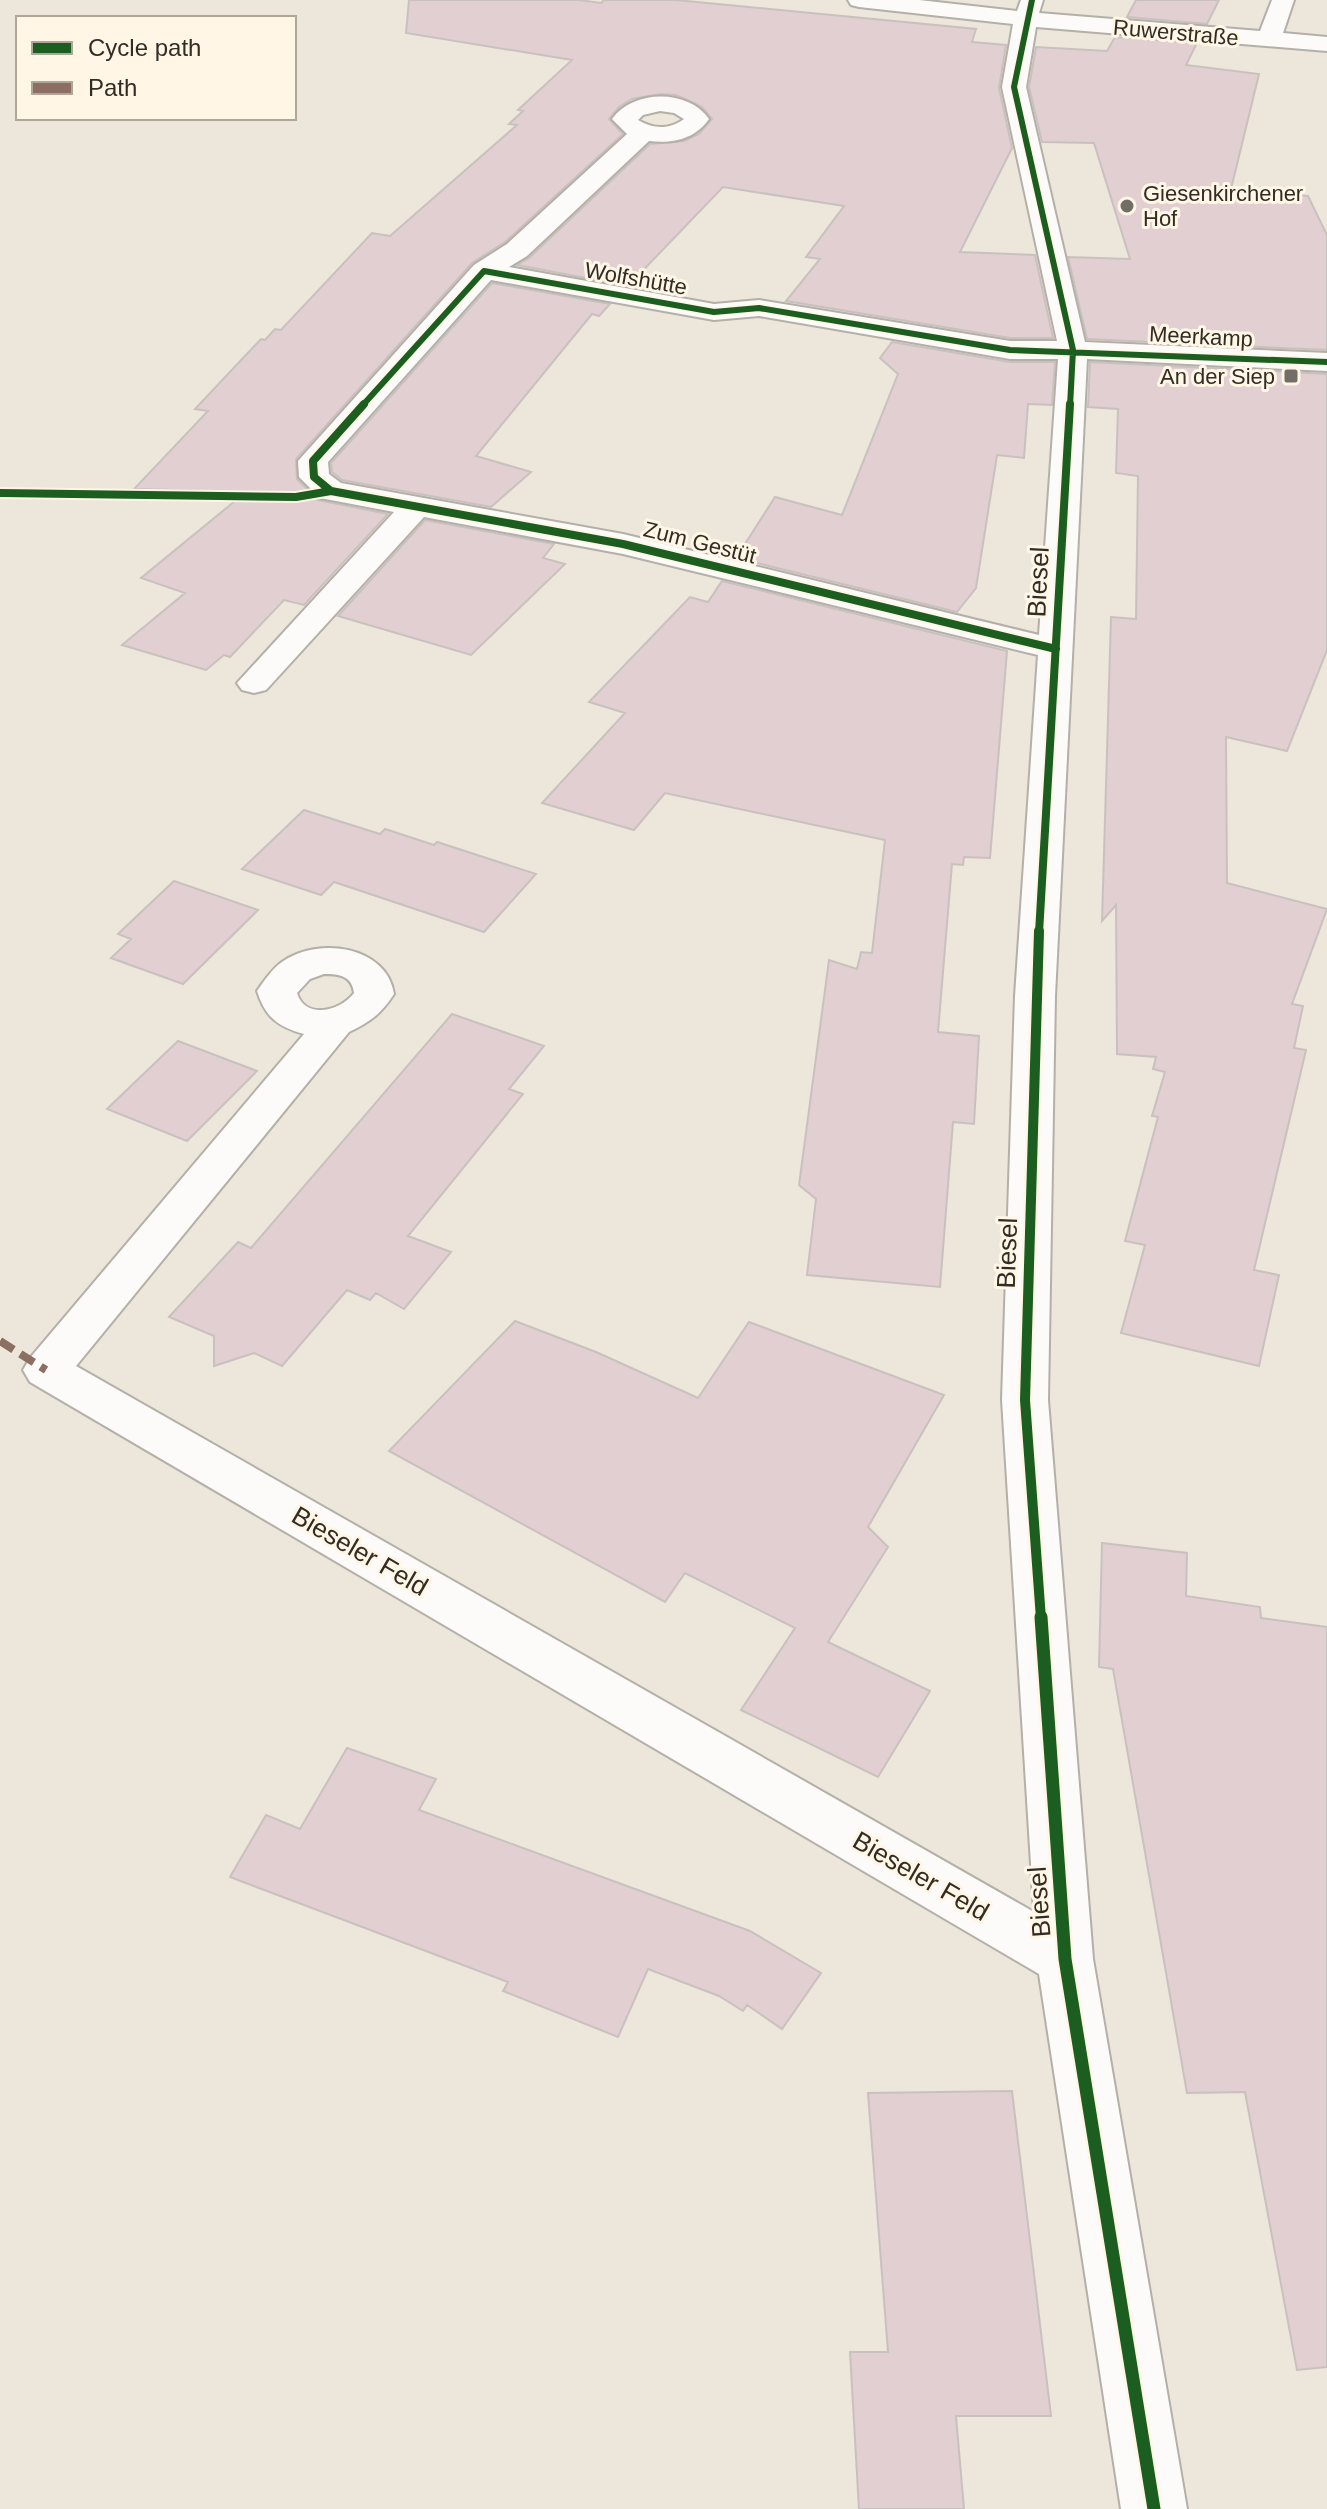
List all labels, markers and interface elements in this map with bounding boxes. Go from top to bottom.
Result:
street label: Ruwerstraße [1112,15,1240,50]
legend [16,16,296,120]
text: Cycle path [88,34,201,61]
text: Path [88,74,137,101]
place label: Giesenkirchener Hof [1143,181,1303,231]
marker: Giesenkirchener Hof [1118,197,1136,215]
street label: Wolfshütte [583,257,689,300]
street label: Meerkamp [1148,321,1254,352]
place label: An der Siep [1160,364,1275,389]
marker: An der Siep [1282,367,1300,385]
street label: Zum Gestüt [641,516,759,569]
street label: Biesel [1021,546,1055,618]
street label: Biesel [991,1217,1023,1289]
street label: Bieseler Feld [287,1500,433,1602]
street label: Bieseler Feld [848,1825,994,1927]
street label: Biesel [1022,1866,1056,1938]

